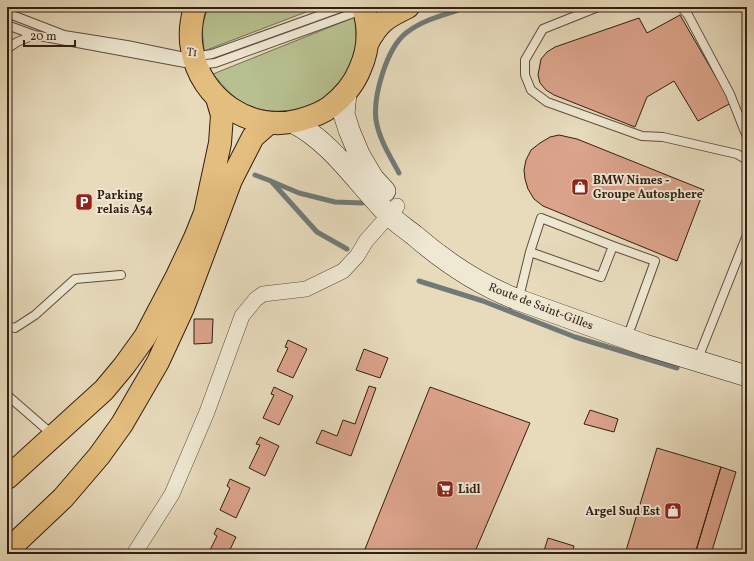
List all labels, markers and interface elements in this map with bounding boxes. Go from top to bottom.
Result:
scale bar [24,22,75,48]
text: 20 m [30,29,57,45]
street label: T1 [186,45,198,61]
place label: BMW Nimes - Groupe Autosphere [593,173,703,203]
shop icon: BMW Nimes - Groupe Autosphere [570,177,590,197]
place label: Parking relais A54 [97,188,153,218]
parking icon: Parking relais A54 [74,192,94,212]
street label: Route de Saint-Gilles [486,280,595,334]
supermarket icon: Lidl [435,479,455,499]
place label: Lidl [458,482,481,498]
shop icon: Argel Sud Est [663,501,683,521]
place label: Argel Sud Est [585,504,660,520]

